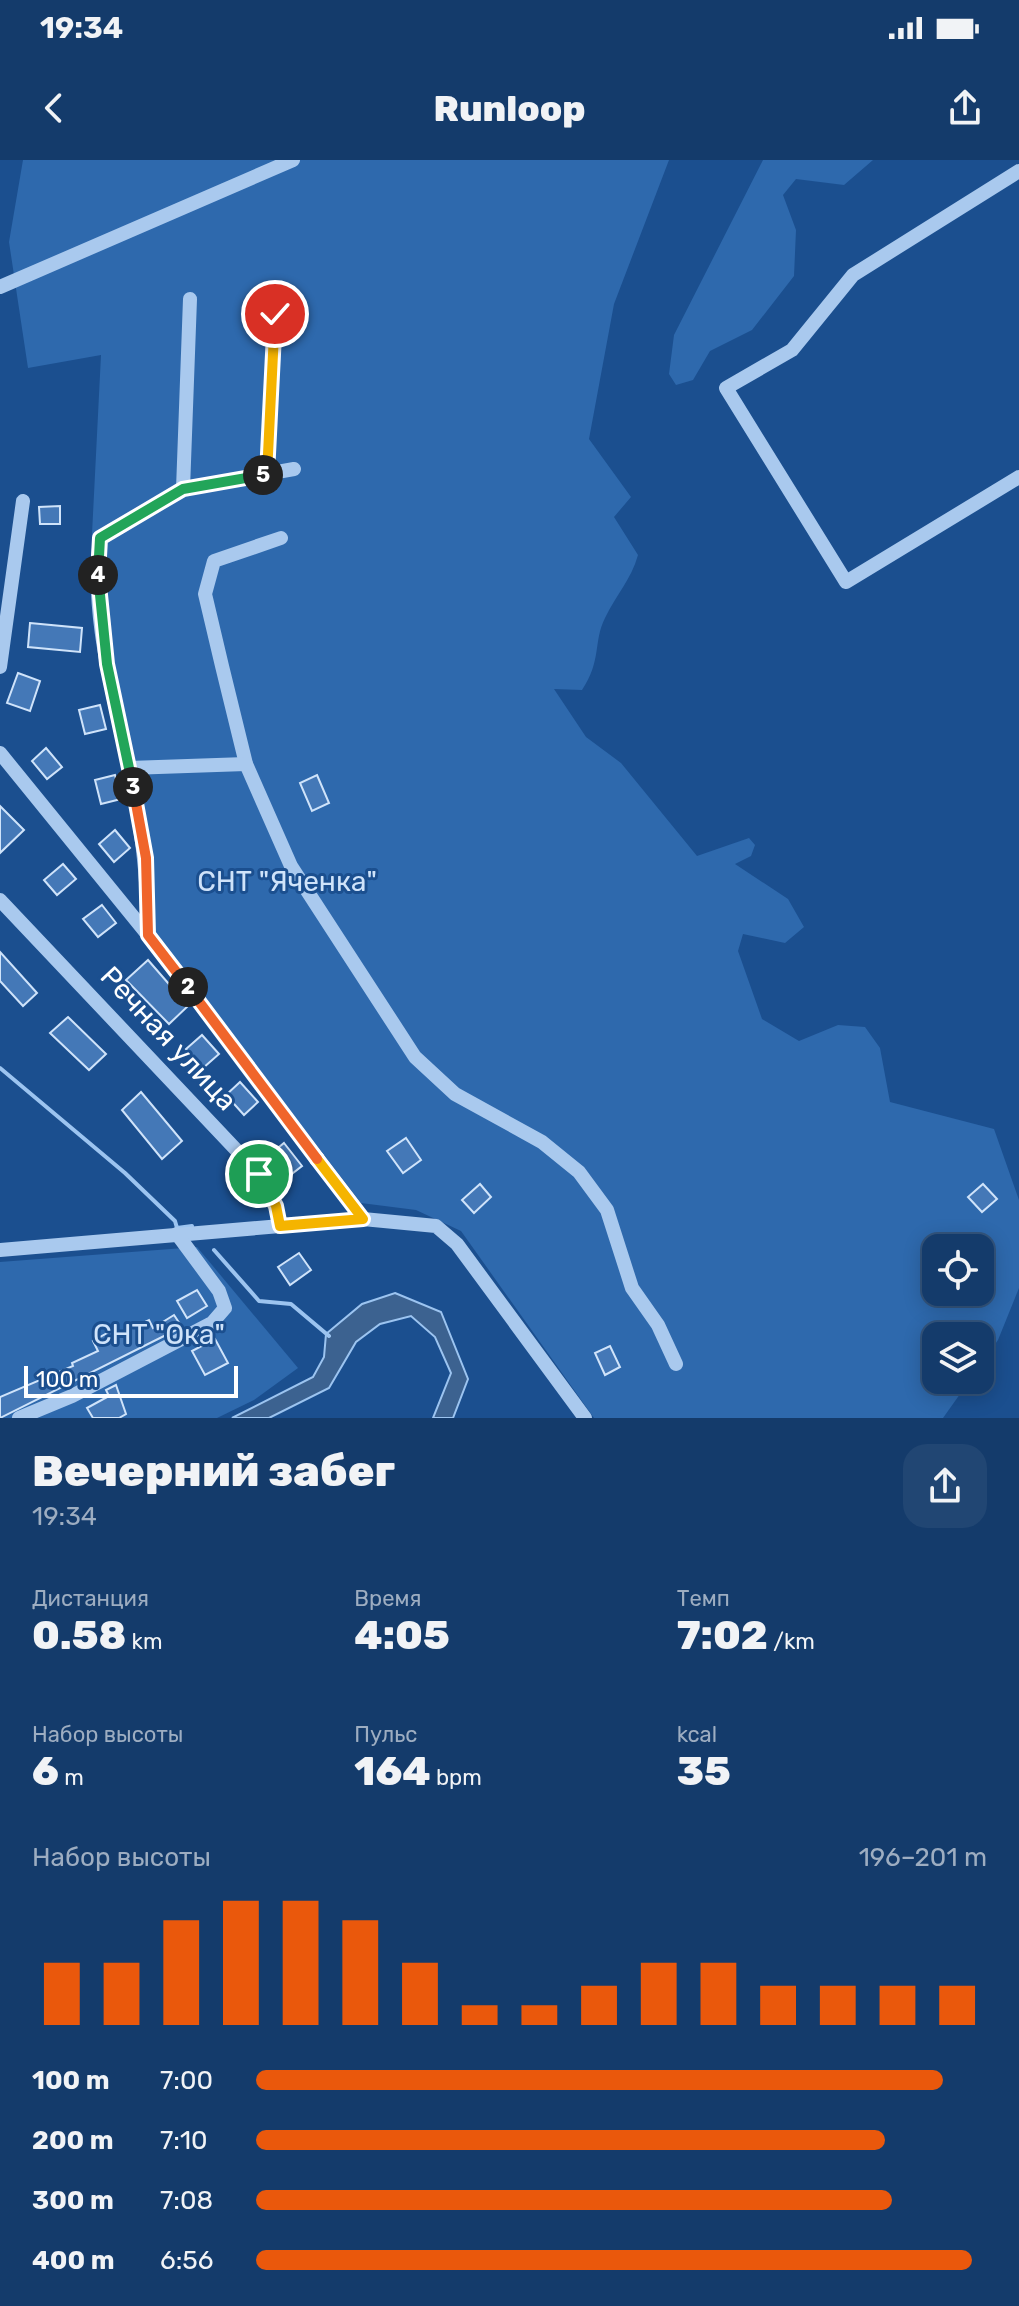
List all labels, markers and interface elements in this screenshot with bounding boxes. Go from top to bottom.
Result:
text: 19:34 [40,10,123,46]
icon: back [32,86,76,130]
icon: share [943,86,987,130]
text: Runloop [433,87,586,130]
pin [241,280,309,348]
icon: check [253,292,297,336]
pin: 5 [243,455,283,495]
text: 5 [256,461,270,488]
pin: 4 [78,555,118,595]
text: 4 [90,561,106,588]
pin: 3 [113,767,153,807]
text: 3 [126,773,140,800]
park label: СНТ "Яченка" [197,865,377,898]
street label: Речная улица [94,960,244,1117]
pin: 2 [168,967,208,1007]
text: 2 [181,973,195,1000]
pin [225,1140,293,1208]
icon: arrive [237,1152,281,1196]
map controls [922,1234,994,1394]
button: locate [922,1234,994,1306]
park label: СНТ "Ока" [93,1318,225,1351]
button: layers [922,1322,994,1394]
scale bar [24,1362,238,1398]
text: 100 m [36,1366,98,1393]
button: share [903,1444,987,1528]
text: Вечерний забег [32,1445,395,1497]
text: 19:34 [32,1501,97,1532]
text: Дистанция [32,1585,149,1612]
text: Время [354,1585,421,1612]
text: Темп [677,1585,730,1612]
text: 0.58 [32,1612,126,1659]
text: 4:05 [354,1612,450,1659]
text: 7:02 [677,1612,768,1659]
text: km [126,1628,163,1655]
text: /km [768,1628,815,1655]
text: Набор высоты [32,1721,183,1748]
text: Пульс [354,1721,417,1748]
text: kcal [677,1721,717,1748]
text: 6 [32,1748,59,1795]
text: 164 [354,1748,431,1795]
text: 35 [677,1748,731,1795]
text: m [59,1764,84,1791]
text: bpm [431,1764,482,1791]
text: Набор высоты [32,1842,211,1873]
text: 196–201 m [859,1842,987,1873]
text: 100 m [32,2065,110,2096]
text: 7:00 [160,2065,213,2096]
text: 200 m [32,2125,114,2156]
text: 7:10 [160,2125,208,2156]
text: 300 m [32,2185,114,2216]
text: 7:08 [160,2185,213,2216]
text: 400 m [32,2245,114,2276]
text: 6:56 [160,2245,213,2276]

